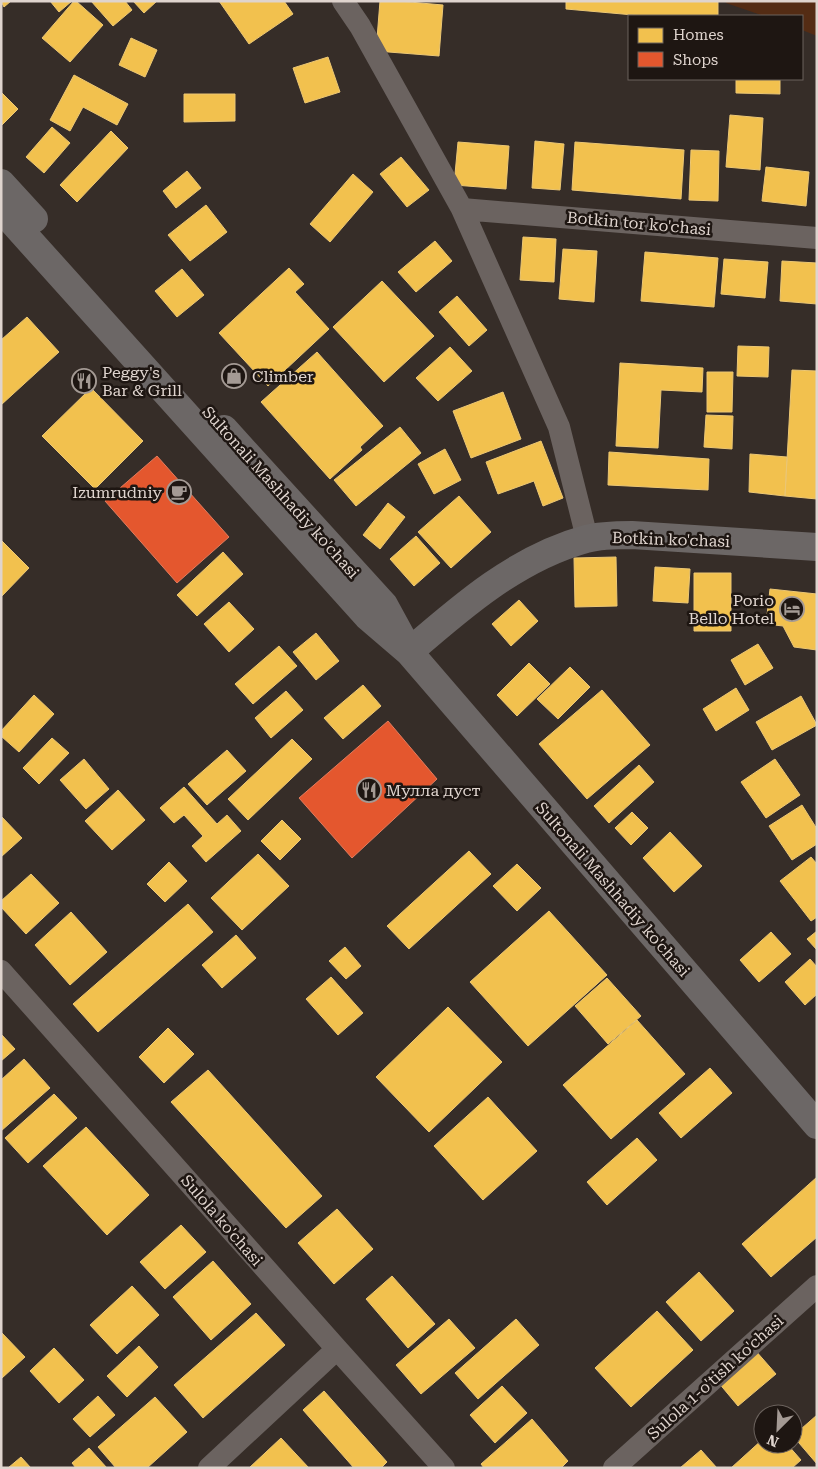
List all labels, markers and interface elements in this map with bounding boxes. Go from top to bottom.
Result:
legend [628,15,803,80]
text: Homes [673,26,724,44]
text: Shops [673,51,718,69]
street label: Botkin tor ko'chasi [566,208,712,239]
place label: Peggy's Bar & Grill [102,363,182,400]
shop icon: Climber [221,363,247,389]
place label: Climber [252,367,314,386]
restaurant icon: Peggy's Bar & Grill [71,368,97,394]
street label: Sultonali Mashhadiy ko'chasi [198,402,363,582]
cafe icon: Izumrudniy [166,479,192,505]
place label: Izumrudniy [72,483,163,502]
street label: Botkin ko'chasi [612,528,730,551]
place label: Porio Bello Hotel [688,591,774,628]
hotel icon: Porio Bello Hotel [779,596,805,622]
restaurant icon: Мулла дуст [356,777,382,803]
place label: Мулла дуст [386,781,481,800]
street label: Sultonali Mashhadiy ko'chasi [532,798,694,980]
street label: Sulola ko'chasi [177,1171,266,1270]
street label: Sulola 1-o'tish ko'chasi [643,1311,787,1444]
north arrow [753,1404,803,1454]
text: N [764,1431,781,1450]

